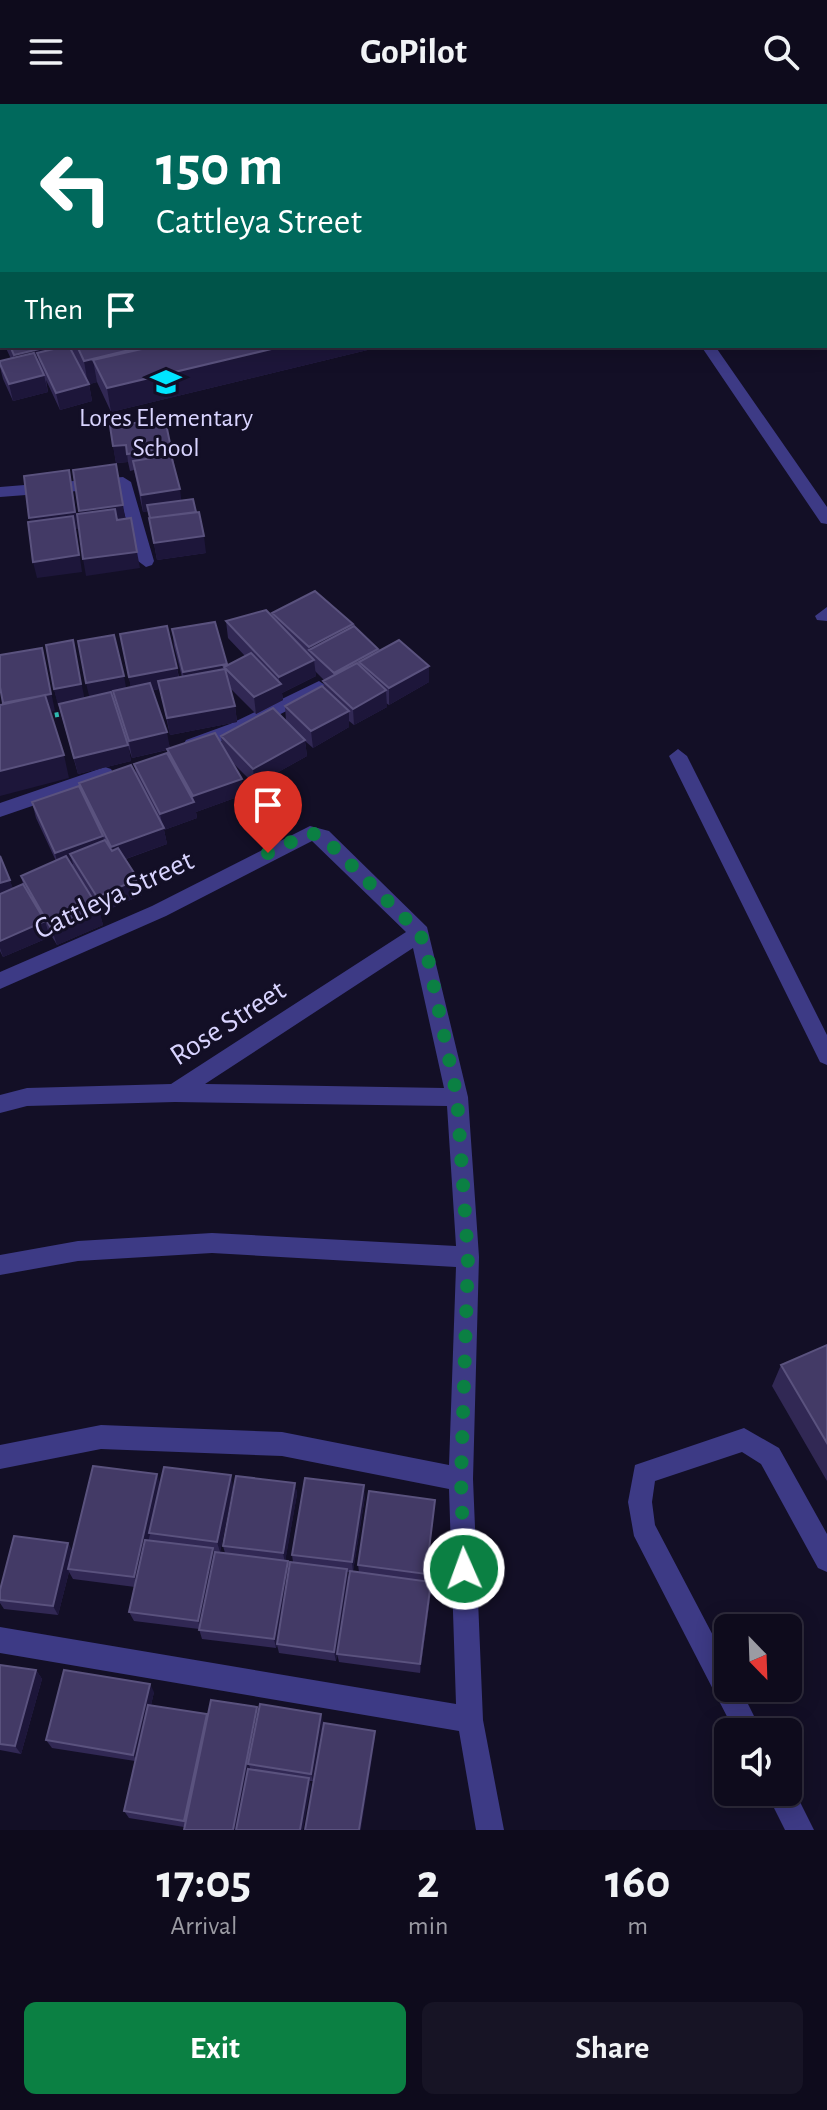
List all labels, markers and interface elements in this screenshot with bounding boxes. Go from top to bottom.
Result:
icon: menu [24,30,68,74]
icon: search [759,30,803,74]
text: GoPilot [360,34,467,70]
icon: left [24,136,128,240]
text: 150 m [156,139,283,195]
text: Cattleya Street [156,204,362,240]
icon: arrive [99,288,143,332]
text: Then [24,295,83,325]
school or university icon: Lores Elementary School [149,365,183,399]
place label: Lores Elementary School [79,405,253,461]
pin [234,771,302,853]
icon: arrive [246,783,290,827]
street label: Cattleya Street [30,845,198,945]
street label: Rose Street [165,975,291,1071]
position arrow [422,1527,506,1611]
north arrow [714,1614,802,1702]
map controls [714,1614,802,1806]
button: sound [714,1718,802,1806]
text: 17:05 [157,1859,251,1907]
text: 2 [417,1859,439,1907]
text: 160 [605,1859,670,1907]
text: Arrival [171,1913,237,1939]
text: min [408,1913,448,1939]
text: m [627,1913,648,1939]
button: Exit [24,2002,406,2094]
button: Share [422,2002,803,2094]

